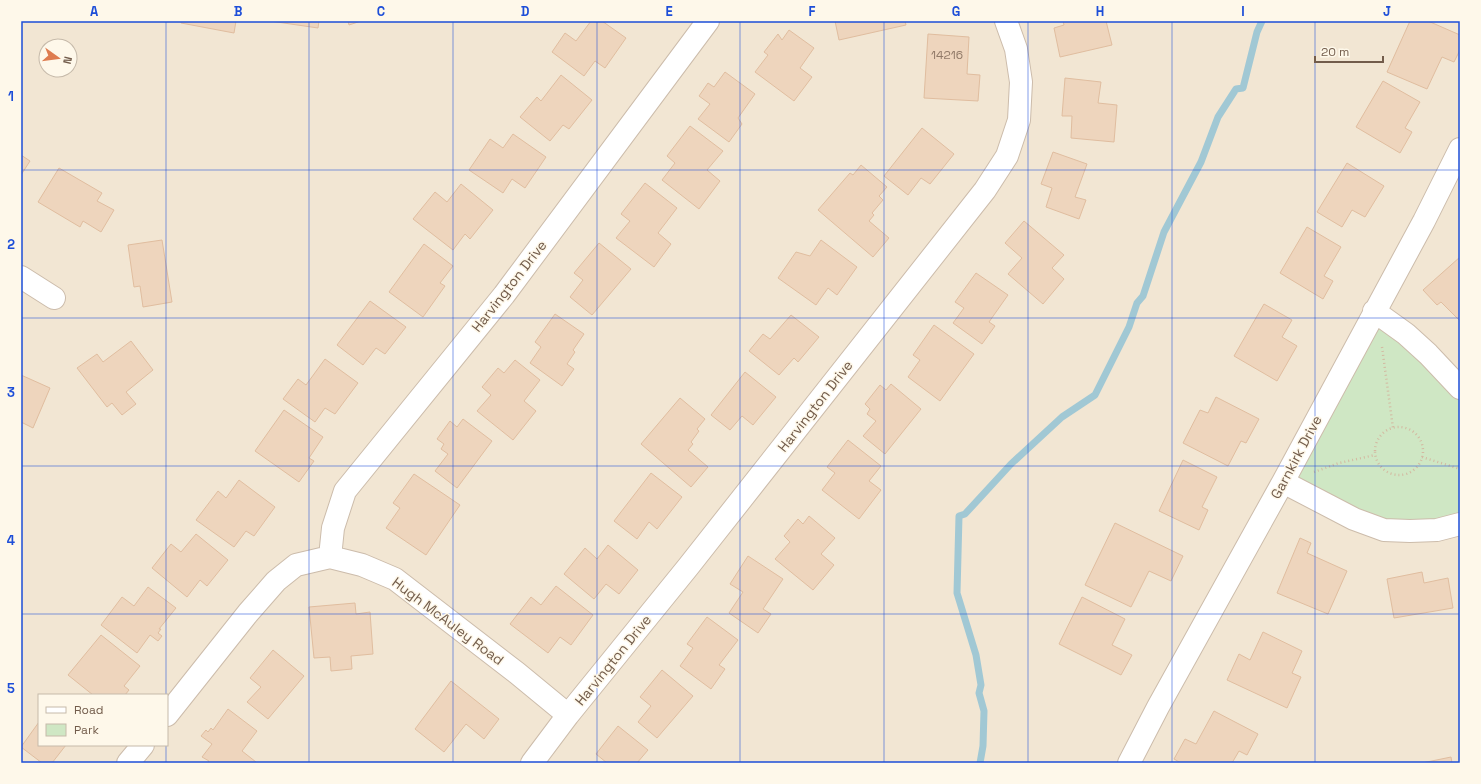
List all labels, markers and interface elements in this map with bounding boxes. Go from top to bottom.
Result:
text: A [90,3,99,20]
text: B [234,3,243,20]
text: C [377,3,385,20]
text: D [521,3,530,20]
text: E [665,3,673,20]
text: F [809,3,816,20]
text: G [952,3,960,20]
text: H [1096,3,1104,20]
text: I [1241,3,1245,20]
text: J [1383,3,1391,20]
north arrow [38,38,78,78]
scale bar [1315,38,1383,64]
text: 20 m [1321,44,1349,60]
house number: 14216 [931,47,963,63]
text: N [60,55,75,66]
text: 1 [8,88,14,105]
text: 2 [7,236,15,253]
street label: Harvington Drive [468,236,550,336]
street label: Harvington Drive [774,356,856,456]
text: 3 [7,384,15,401]
street label: Garnkirk Drive [1266,412,1326,502]
text: 4 [7,532,15,549]
street label: Hugh McAuley Road [389,573,507,669]
street label: Harvington Drive [571,611,655,709]
text: 5 [7,680,15,697]
legend [38,694,168,746]
text: Road [74,702,103,718]
text: Park [74,722,99,738]

